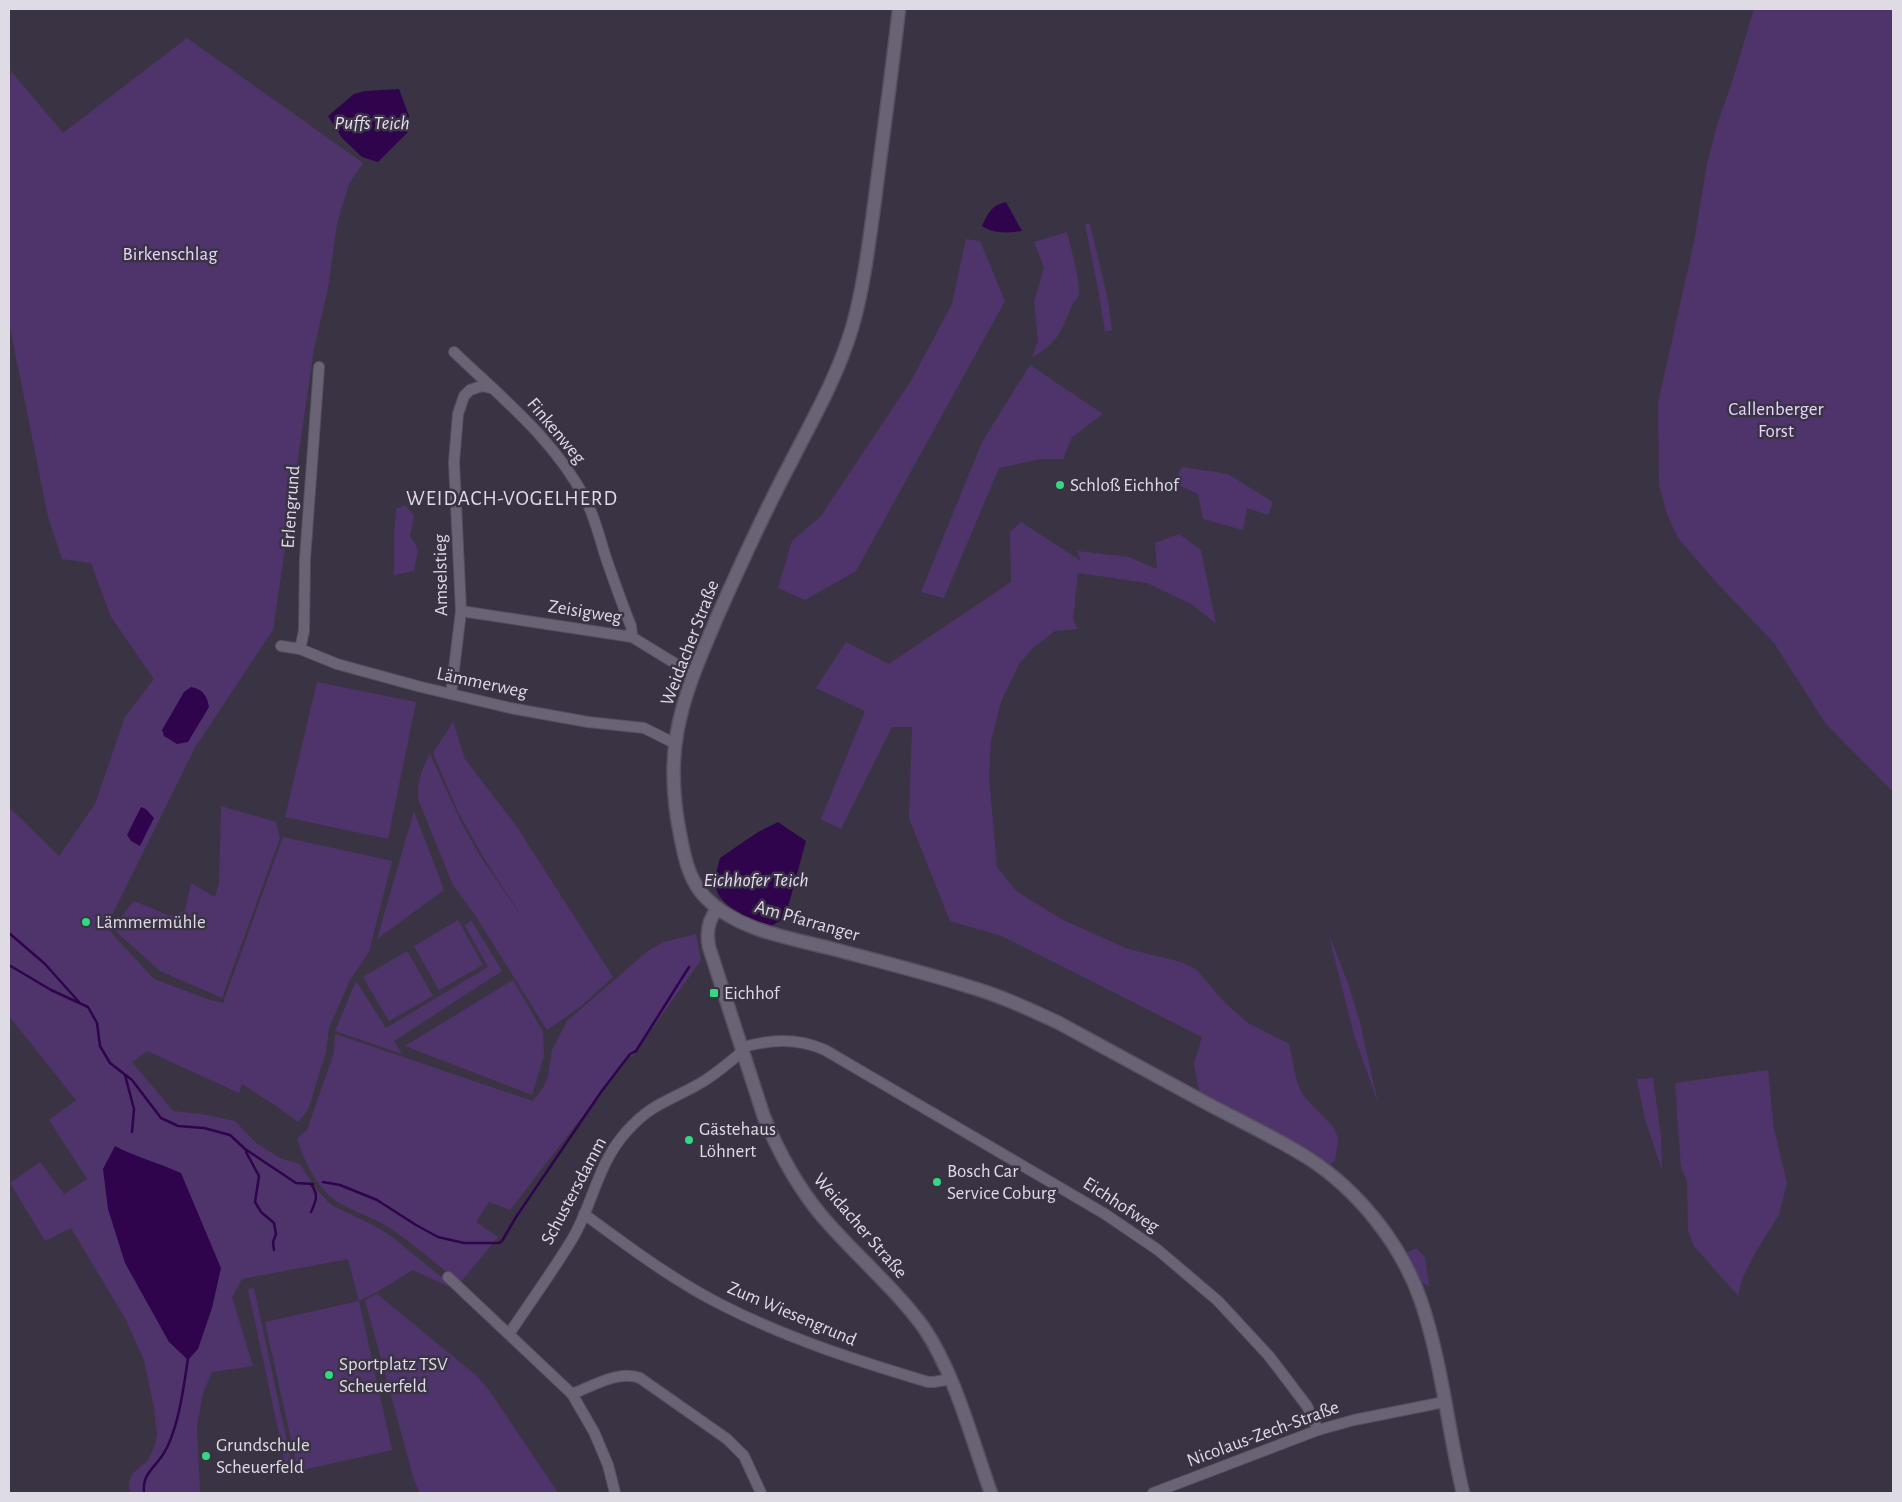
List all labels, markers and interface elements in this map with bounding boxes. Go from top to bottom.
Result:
water label: Puffs Teich [334,113,410,133]
park label: Birkenschlag [123,245,218,264]
street label: Finkenweg [523,394,589,468]
park label: Callenberger Forst [1728,400,1824,441]
street label: Erlengrund [279,465,303,549]
place label: Schloß Eichhof [1070,476,1180,495]
marker: Schloß Eichhof [1054,479,1066,491]
district label: WEIDACH-VOGELHERD [406,488,618,509]
street label: Amselstieg [431,533,451,616]
street label: Weidacher Straße [657,578,723,708]
street label: Zeisigweg [547,597,624,627]
street label: Lämmerweg [435,664,530,702]
water label: Eichhofer Teich [703,870,809,890]
street label: Am Pfarranger [753,897,861,945]
place label: Lämmermühle [96,913,206,932]
marker: Lämmermühle [80,916,92,928]
place label: Eichhof [724,984,781,1003]
marker: Eichhof [708,987,720,999]
place label: Gästehaus Löhnert [699,1120,776,1161]
street label: Schustersdamm [538,1134,610,1248]
marker: Gästehaus Löhnert [683,1134,695,1146]
place label: Bosch Car Service Coburg [947,1162,1057,1203]
street label: Weidacher Straße [809,1170,911,1282]
street label: Eichhofweg [1080,1174,1163,1237]
marker: Bosch Car Service Coburg [931,1176,943,1188]
street label: Zum Wiesengrund [725,1278,859,1350]
place label: Sportplatz TSV Scheuerfeld [339,1355,448,1396]
marker: Sportplatz TSV Scheuerfeld [323,1369,335,1381]
street label: Nicolaus-Zech-Straße [1184,1398,1342,1470]
place label: Grundschule Scheuerfeld [216,1436,310,1477]
marker: Grundschule Scheuerfeld [200,1450,212,1462]

